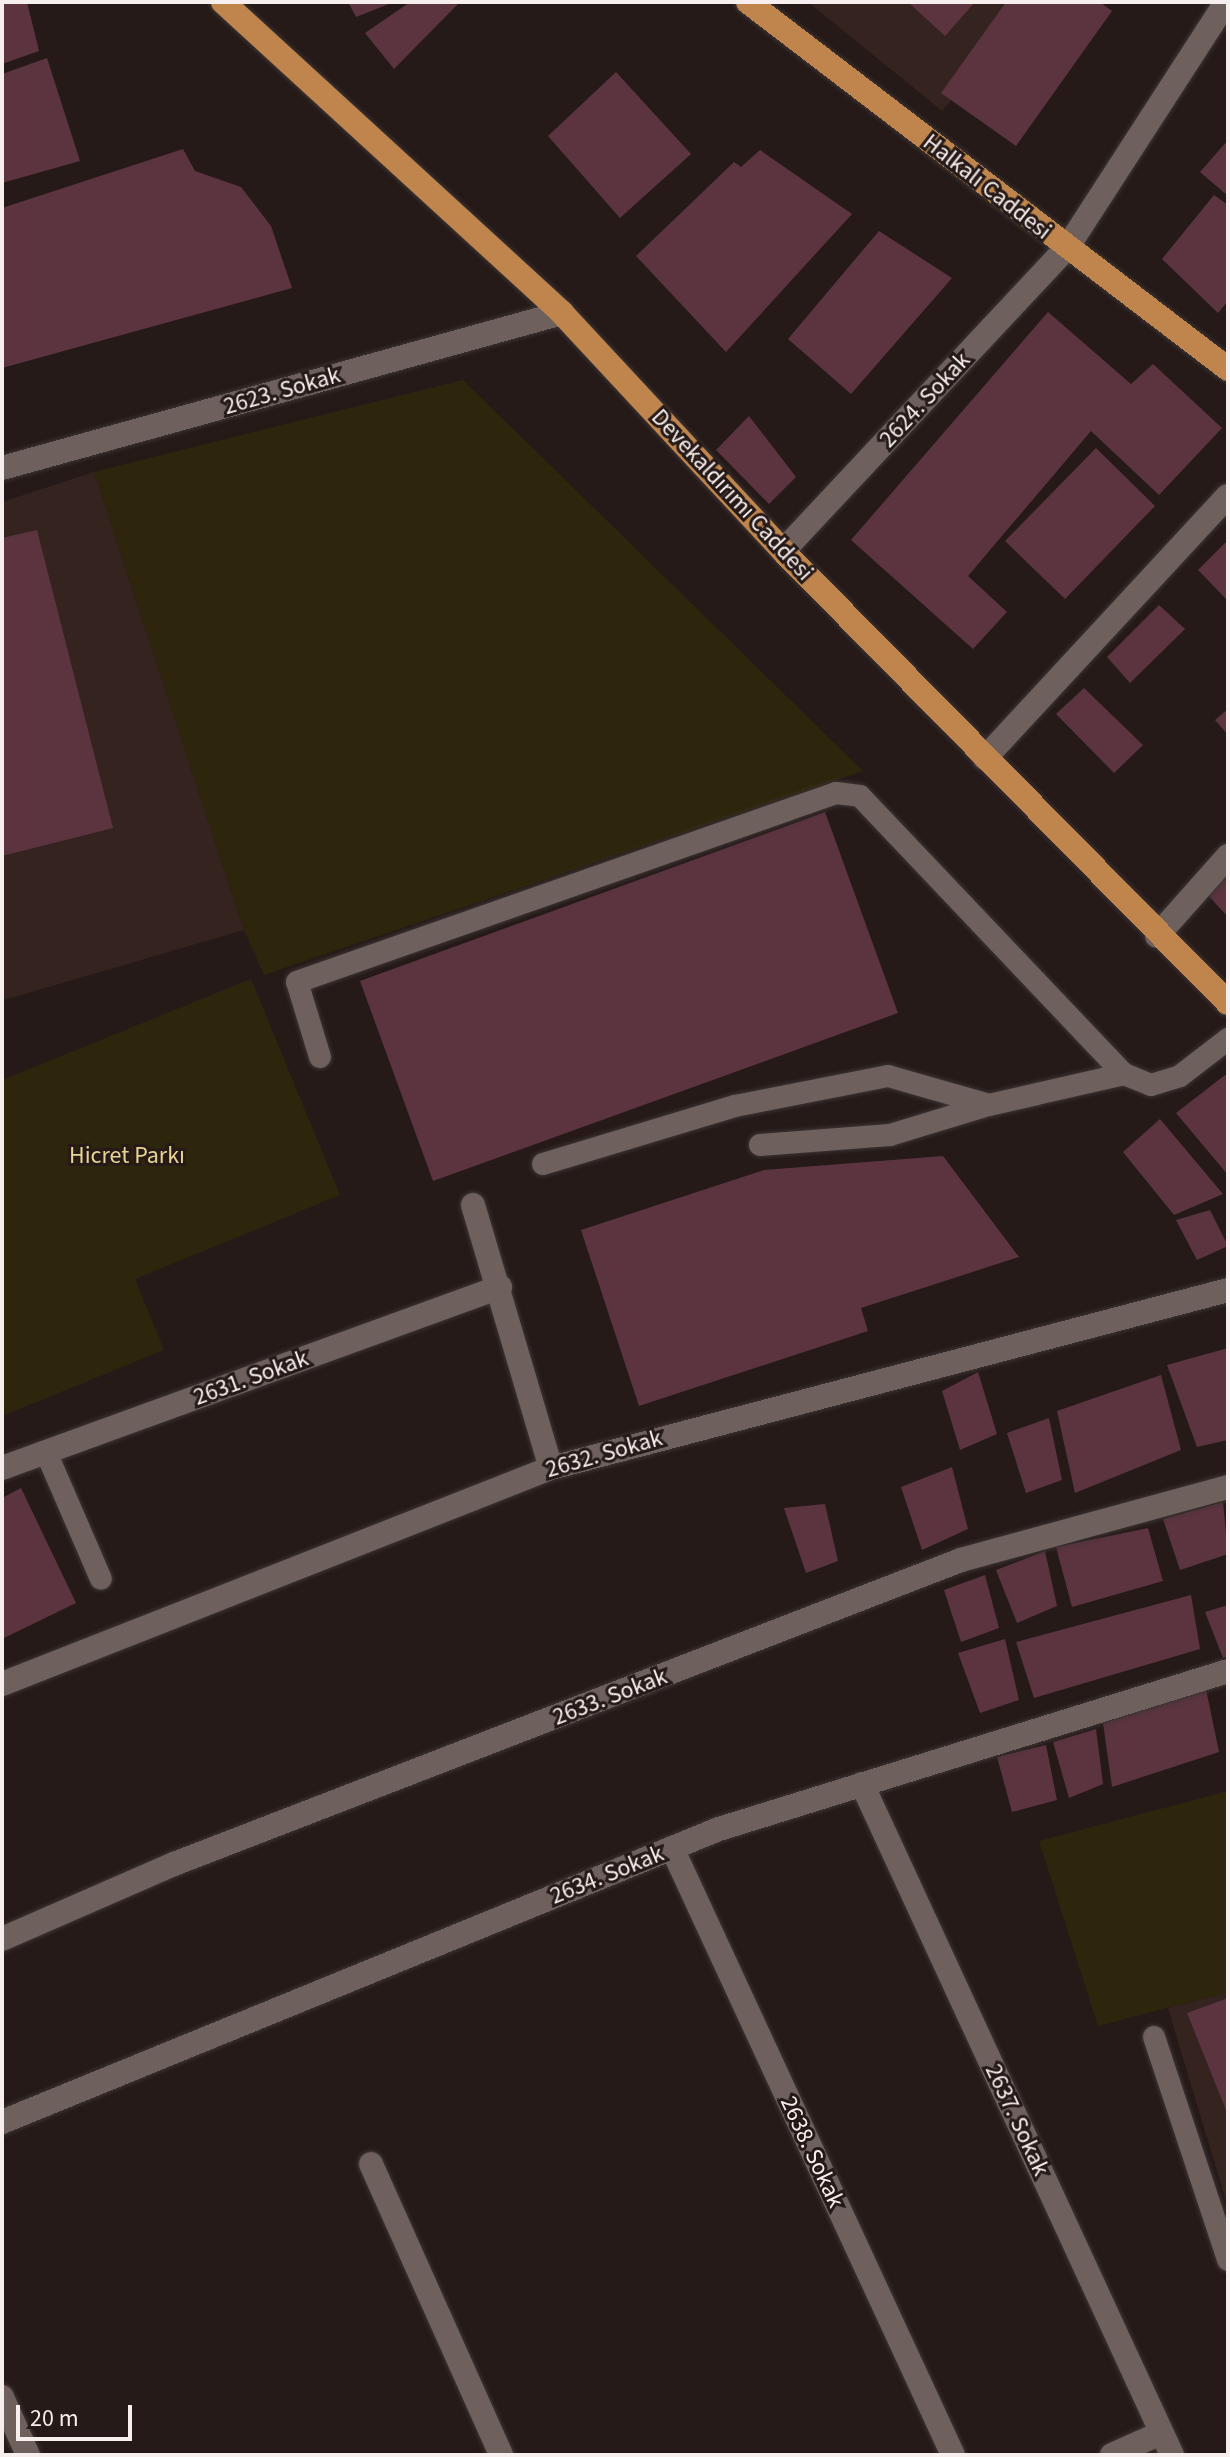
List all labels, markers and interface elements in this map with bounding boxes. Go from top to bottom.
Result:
street label: Halkalı Caddesi [917,128,1057,246]
street label: 2624. Sokak [874,346,976,454]
street label: 2623. Sokak [220,361,344,421]
street label: Devekaldırımı Caddesi [645,403,819,587]
park label: Hicret Parkı [69,1142,185,1170]
street label: 2631. Sokak [190,1344,312,1412]
street label: 2632. Sokak [542,1424,666,1484]
street label: 2633. Sokak [549,1662,671,1732]
street label: 2634. Sokak [546,1839,668,1911]
street label: 2637. Sokak [979,2060,1055,2180]
street label: 2638. Sokak [774,2092,850,2212]
scale bar [20,2389,136,2439]
text: 20 m [30,2401,79,2436]

